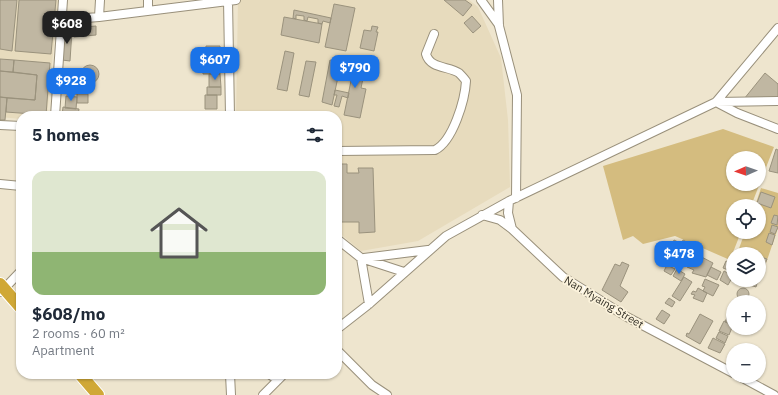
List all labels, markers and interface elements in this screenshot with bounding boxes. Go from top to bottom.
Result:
pin: $608 [43,11,91,45]
text: $608 [51,15,83,32]
pin: $607 [191,47,239,81]
text: $607 [199,51,231,68]
pin: $790 [331,55,379,89]
text: $790 [339,59,371,76]
pin: $928 [47,68,95,102]
text: $928 [55,72,87,89]
text: 5 homes [32,124,99,146]
icon: filters [304,124,326,146]
north arrow [726,151,766,191]
map controls [726,151,766,383]
icon: home [143,197,215,269]
button: locate [726,199,766,239]
pin: $478 [655,241,703,275]
text: $478 [663,245,695,262]
button: layers [726,247,766,287]
street label: Nan Myaing Street [562,273,646,331]
button: + [726,295,766,335]
text: $608/mo [32,303,105,325]
text: 2 rooms · 60 m² [32,325,125,342]
text: Apartment [32,342,95,359]
button: − [726,343,766,383]

